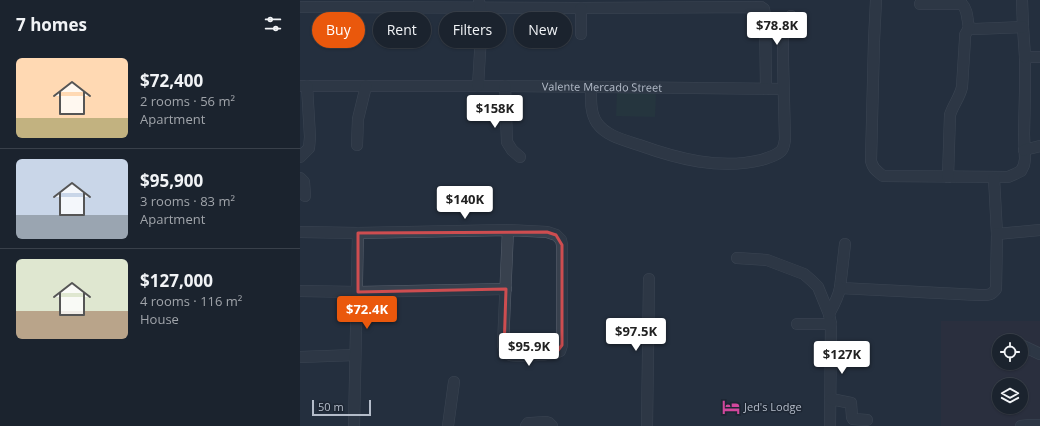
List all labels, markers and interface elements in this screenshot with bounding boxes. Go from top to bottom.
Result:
chip: Buy [312,12,365,48]
chip: Rent [373,12,431,48]
chip: Filters [439,12,506,48]
chip: New [514,12,572,48]
pin: $78.8K [744,12,810,46]
text: 7 homes [16,13,87,36]
icon: filters [262,13,284,35]
text: $78.8K [756,16,798,34]
text: $72,400 [140,69,203,92]
icon: home [48,74,96,122]
street label: Valente Mercado Street [542,78,662,95]
text: 2 rooms · 56 m² [140,92,235,110]
pin: $158K [467,95,523,129]
text: $158K [476,99,514,117]
text: Apartment [140,110,205,128]
text: $95,900 [140,169,203,192]
icon: home [48,175,96,223]
pin: $140K [437,186,493,220]
text: $140K [446,190,484,208]
text: 3 rooms · 83 m² [140,192,235,210]
text: Apartment [140,210,205,228]
text: $127,000 [140,269,213,292]
icon: home [48,275,96,323]
text: 4 rooms · 116 m² [140,292,242,310]
pin: $72.4K [334,296,400,330]
text: $72.4K [346,300,388,318]
text: House [140,310,179,328]
pin: $97.5K [603,318,669,352]
text: $97.5K [615,322,657,340]
pin: $95.9K [496,333,562,367]
map controls [992,334,1028,414]
button: locate [992,334,1028,370]
text: $95.9K [508,337,550,355]
pin: $127K [814,341,870,375]
text: $127K [823,345,861,363]
button: layers [992,378,1028,414]
hotel icon: Jed's Lodge [721,397,741,417]
scale bar [312,398,371,417]
text: 50 m [318,399,344,414]
place label: Jed's Lodge [743,399,802,414]

